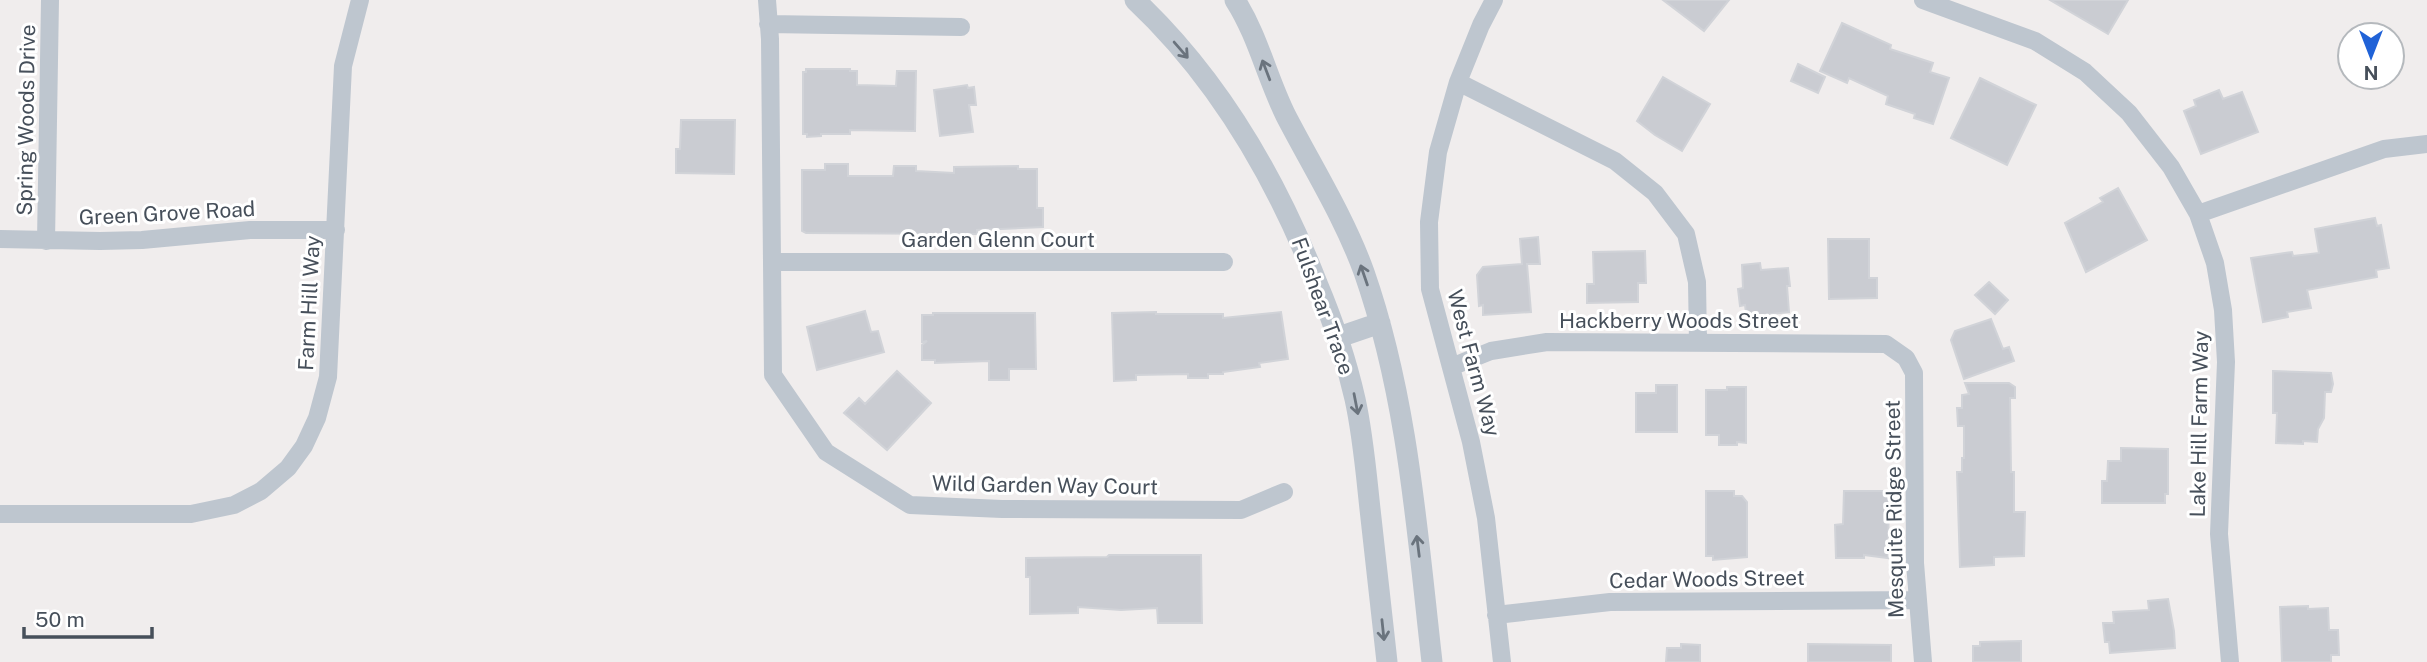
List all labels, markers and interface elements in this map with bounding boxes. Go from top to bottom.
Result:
north arrow [2336,21,2406,91]
street label: Spring Woods Drive [12,24,40,216]
one-way arrow [1173,41,1189,59]
one-way arrow [1259,60,1272,82]
text: N [2364,62,2378,84]
street label: Green Grove Road [78,196,256,230]
street label: Garden Glenn Court [901,227,1095,252]
street label: Fulshear Trace [1287,234,1359,378]
street label: Farm Hill Way [293,235,325,371]
one-way arrow [1357,265,1369,287]
street label: West Farm Way [1442,287,1506,439]
street label: Hackberry Woods Street [1559,308,1799,333]
street label: Lake Hill Farm Way [2185,330,2213,518]
one-way arrow [1349,392,1363,415]
street label: Mesquite Ridge Street [1880,400,1908,618]
street label: Wild Garden Way Court [932,471,1158,499]
one-way arrow [1412,535,1425,557]
street label: Cedar Woods Street [1609,565,1805,593]
scale bar [24,596,152,640]
text: 50 m [35,607,85,632]
one-way arrow [1377,618,1390,641]

